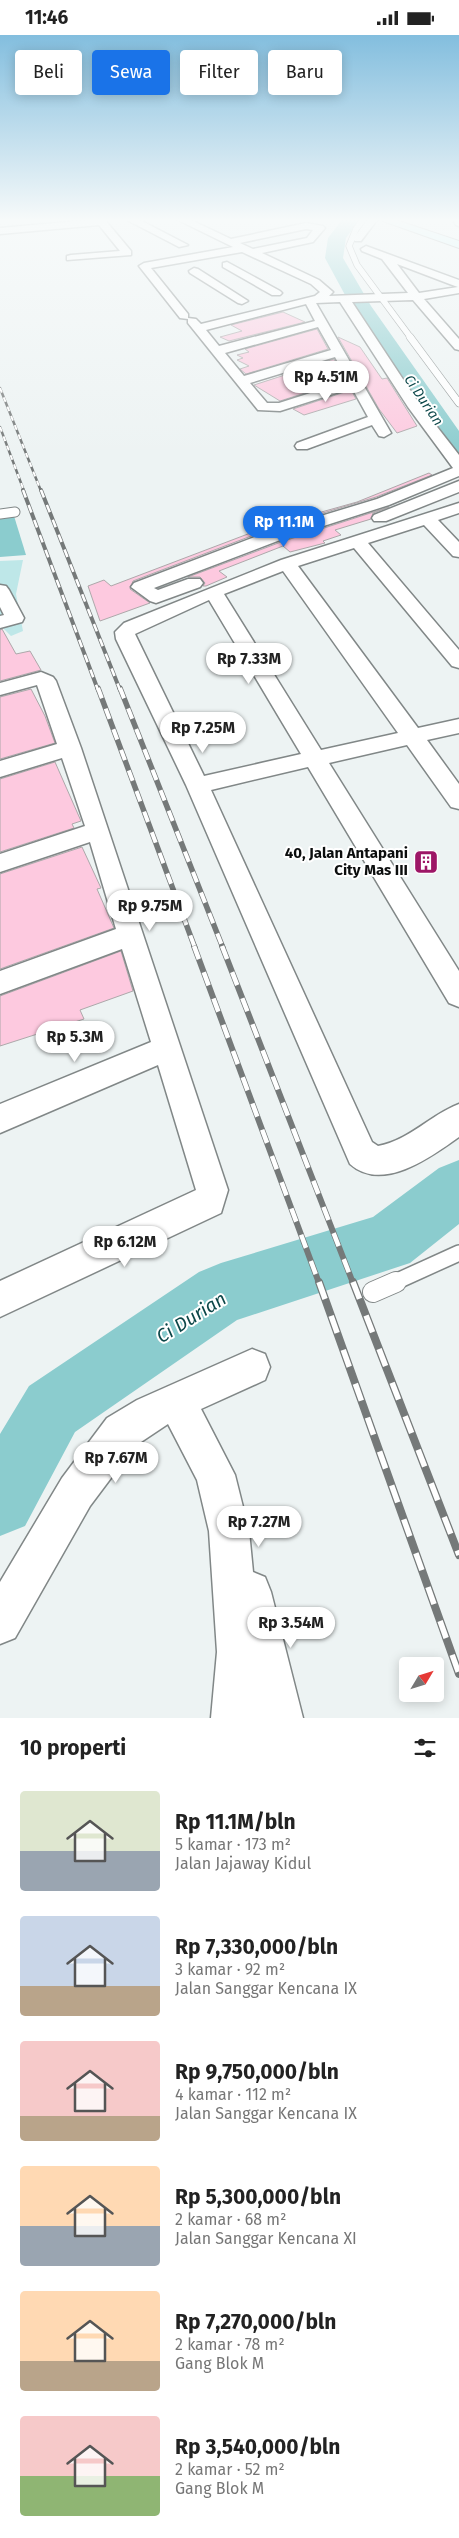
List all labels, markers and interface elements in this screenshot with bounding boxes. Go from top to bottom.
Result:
text: 11:46 [25,6,68,29]
chip: Beli [15,50,82,95]
chip: Sewa [92,50,170,95]
chip: Filter [180,50,258,95]
chip: Baru [268,50,342,95]
pin: Rp 4.51M [274,361,378,403]
text: Rp 4.51M [294,367,358,386]
water label: Ci Durian [400,372,447,429]
pin: Rp 11.1M [232,505,336,548]
text: Rp 11.1M [254,512,314,531]
pin: Rp 7.33M [197,643,301,685]
text: Rp 7.33M [217,649,281,668]
pin: Rp 7.25M [151,711,255,754]
text: Rp 7.25M [171,718,235,737]
place label: 40, Jalan Antapani City Mas III [285,844,408,879]
building icon: 40, Jalan Antapani City Mas III [413,849,439,875]
pin: Rp 9.75M [98,889,202,932]
text: Rp 9.75M [118,896,182,915]
pin: Rp 5.3M [29,1021,121,1063]
text: Rp 5.3M [47,1027,103,1046]
pin: Rp 6.12M [73,1225,177,1268]
text: Rp 6.12M [94,1232,156,1251]
water label: Ci Durian [152,1287,231,1348]
pin: Rp 7.67M [64,1441,168,1484]
text: Rp 7.67M [84,1448,148,1467]
pin: Rp 7.27M [207,1505,311,1548]
text: Rp 7.27M [228,1512,290,1531]
pin: Rp 3.54M [239,1607,343,1649]
text: Rp 3.54M [258,1613,324,1632]
north arrow [399,1657,444,1703]
map controls [399,1657,444,1702]
icon: filters [411,1734,439,1762]
text: 10 properti [20,1735,126,1761]
text: Rp 11.1M/bln [175,1809,296,1835]
icon: home [60,1811,120,1871]
text: 5 kamar · 173 m² [175,1835,291,1854]
text: Jalan Jajaway Kidul [175,1854,311,1873]
text: Rp 7,330,000/bln [175,1934,338,1960]
icon: home [60,1936,120,1996]
text: 3 kamar · 92 m² [175,1960,285,1979]
text: Jalan Sanggar Kencana IX [175,1979,357,1998]
text: Rp 9,750,000/bln [175,2059,339,2085]
icon: home [60,2061,120,2121]
text: 4 kamar · 112 m² [175,2085,291,2104]
text: Jalan Sanggar Kencana IX [175,2104,357,2123]
text: Rp 5,300,000/bln [175,2184,341,2210]
icon: home [60,2186,120,2246]
text: 2 kamar · 68 m² [175,2210,286,2229]
text: Jalan Sanggar Kencana XI [175,2229,357,2248]
text: Rp 7,270,000/bln [175,2309,336,2335]
icon: home [60,2311,120,2371]
text: 2 kamar · 78 m² [175,2335,285,2354]
text: Gang Blok M [175,2354,264,2373]
text: Rp 3,540,000/bln [175,2434,340,2460]
icon: home [60,2436,120,2496]
text: 2 kamar · 52 m² [175,2460,285,2479]
text: Gang Blok M [175,2479,264,2498]

